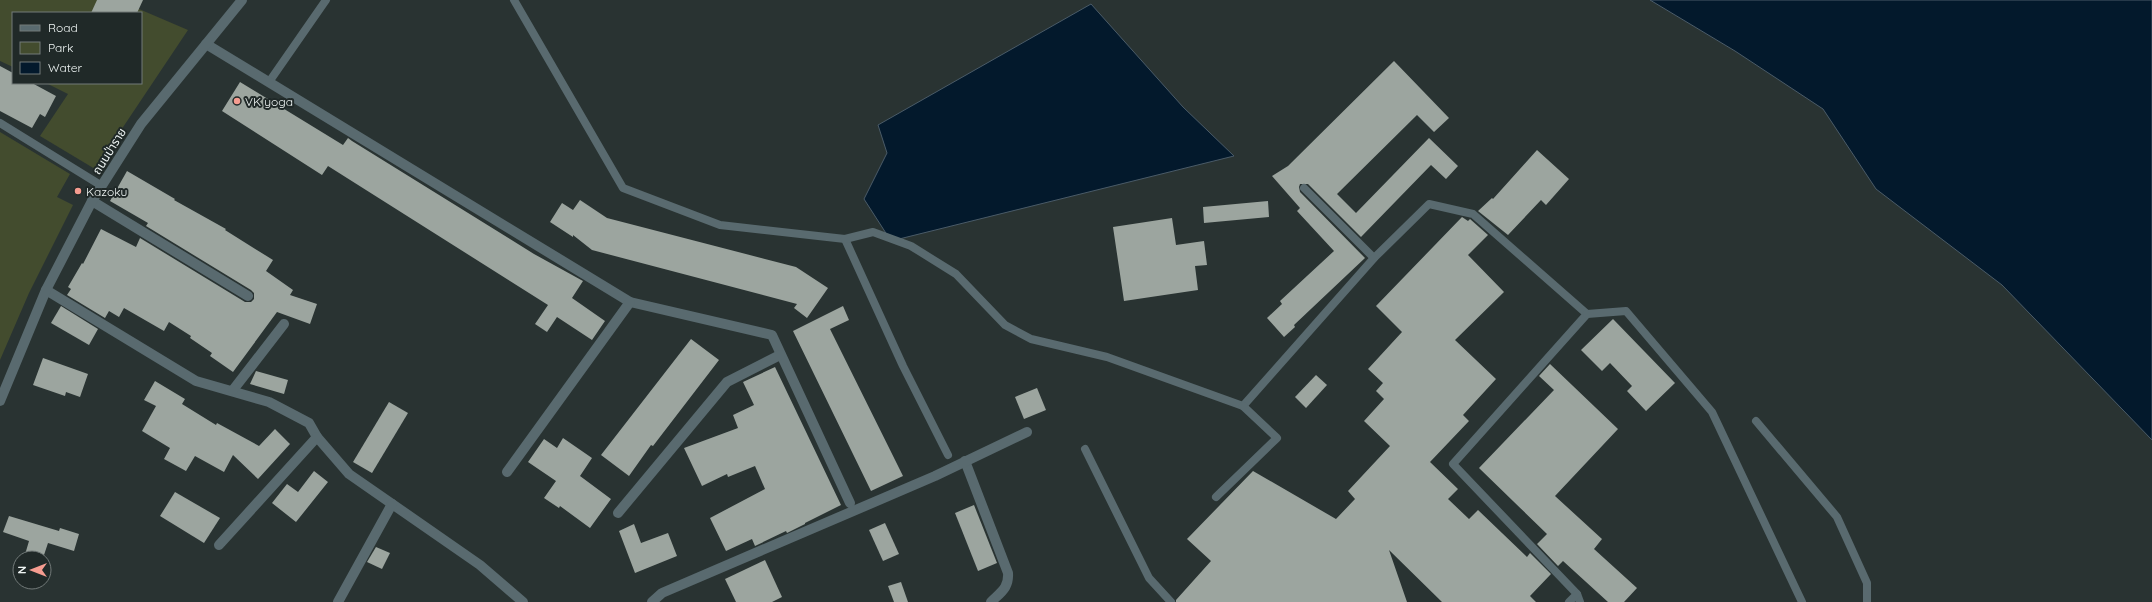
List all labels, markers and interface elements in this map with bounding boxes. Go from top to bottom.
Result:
legend [12,12,142,84]
text: Road [48,20,78,35]
text: Park [48,40,73,55]
text: Water [48,60,83,75]
place label: VK yoga [245,94,293,109]
marker: VK yoga [232,96,242,106]
street label: ถนนป่าราย [89,125,129,177]
place label: Kazoku [86,184,127,199]
marker: Kazoku [73,186,83,196]
north arrow [12,550,52,590]
text: N [15,566,29,574]

